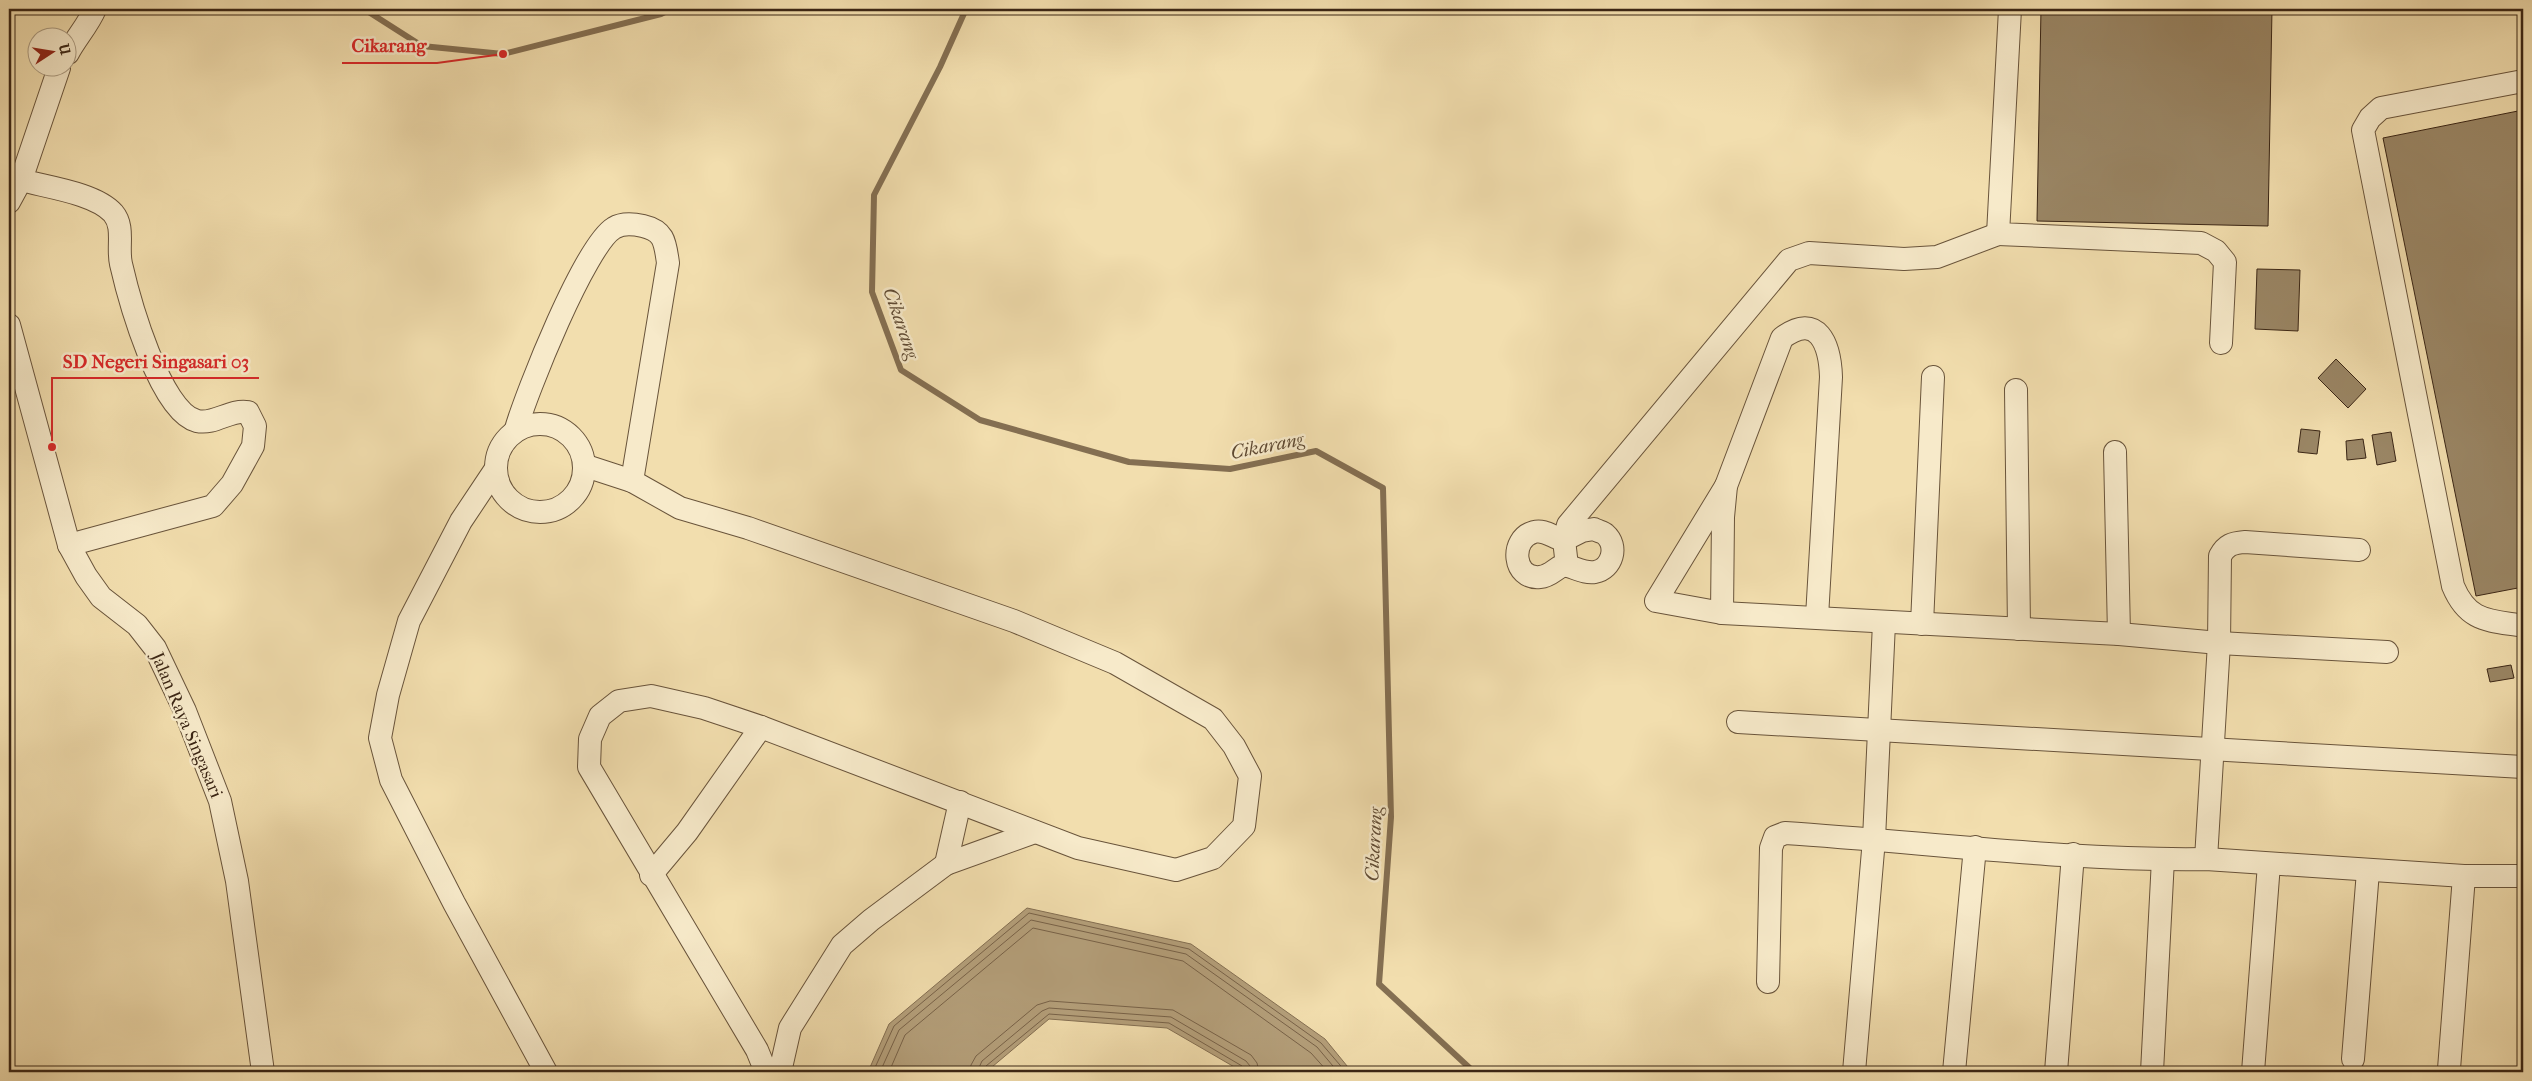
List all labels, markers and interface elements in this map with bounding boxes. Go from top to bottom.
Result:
north arrow [28,28,78,78]
callout: Cikarang [342,29,437,63]
text: Cikarang [352,35,427,57]
text: U [55,41,74,57]
water label: Cikarang [879,285,924,363]
callout: SD Negeri Singasari 03 [52,344,259,378]
text: SD Negeri Singasari 03 [63,351,249,373]
water label: Cikarang [1229,428,1306,464]
street label: Jalan Raya Singasari [146,647,227,802]
water label: Cikarang [1361,806,1387,882]

